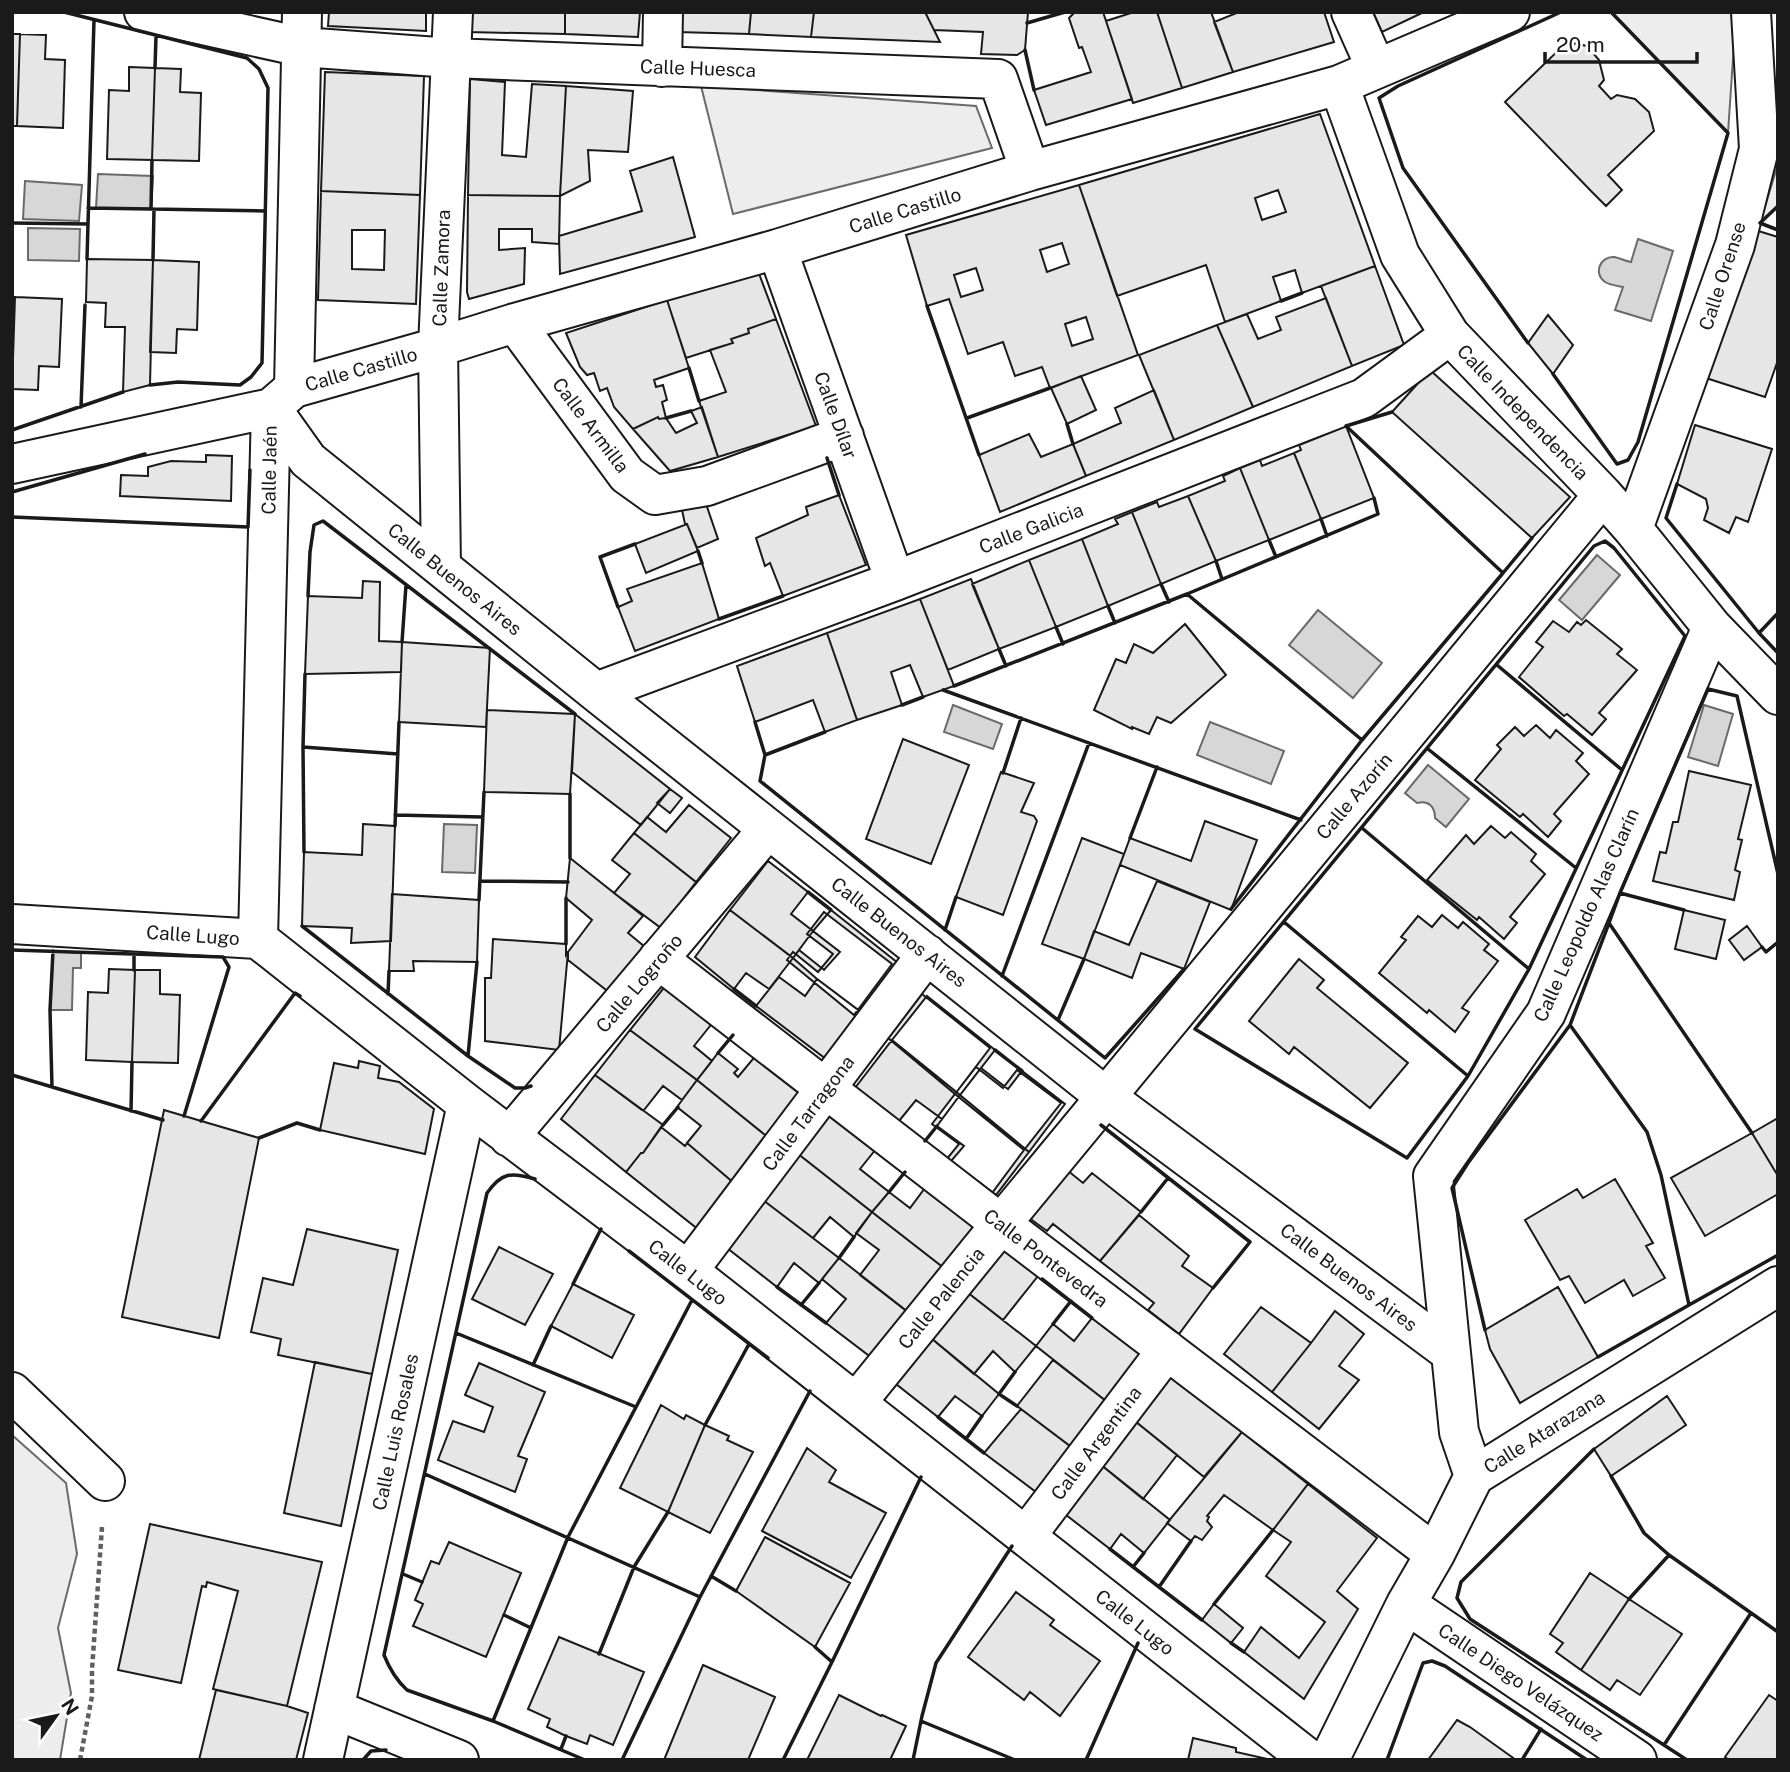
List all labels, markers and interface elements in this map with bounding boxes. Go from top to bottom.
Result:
scale bar [1545,21,1697,65]
text: 20 m [1556,32,1605,57]
street label: Calle Huesca [640,55,756,81]
street label: Calle Castillo [846,183,964,237]
street label: Calle Zamora [428,209,454,327]
street label: Calle Orense [1694,219,1750,333]
street label: Calle Independencia [1453,340,1593,484]
street label: Calle Castillo [302,342,420,396]
street label: Calle Dílar [810,368,862,462]
street label: Calle Armilla [548,373,634,477]
street label: Calle Jaén [257,425,281,515]
street label: Calle Galicia [976,498,1086,558]
street label: Calle Buenos Aires [384,518,526,640]
street label: Calle Azorín [1312,748,1396,844]
street label: Calle Leopoldo Alas Clarín [1529,805,1643,1025]
street label: Calle Buenos Aires [827,872,971,992]
street label: Calle Lugo [145,921,241,949]
street label: Calle Logroño [591,929,687,1037]
street label: Calle Tarragona [757,1051,859,1175]
street label: Calle Pontevedra [980,1204,1112,1312]
street label: Calle Buenos Aires [1276,1218,1422,1336]
street label: Calle Lugo [644,1234,732,1310]
street label: Calle Palencia [893,1243,989,1353]
street label: Calle Luis Rosales [368,1352,422,1512]
street label: Calle Argentina [1046,1382,1146,1504]
street label: Calle Atarazana [1479,1386,1609,1478]
street label: Calle Lugo [1091,1584,1179,1660]
street label: Calle Diego Velázquez [1434,1619,1608,1745]
north arrow [21,1681,91,1751]
text: N [57,1695,84,1719]

